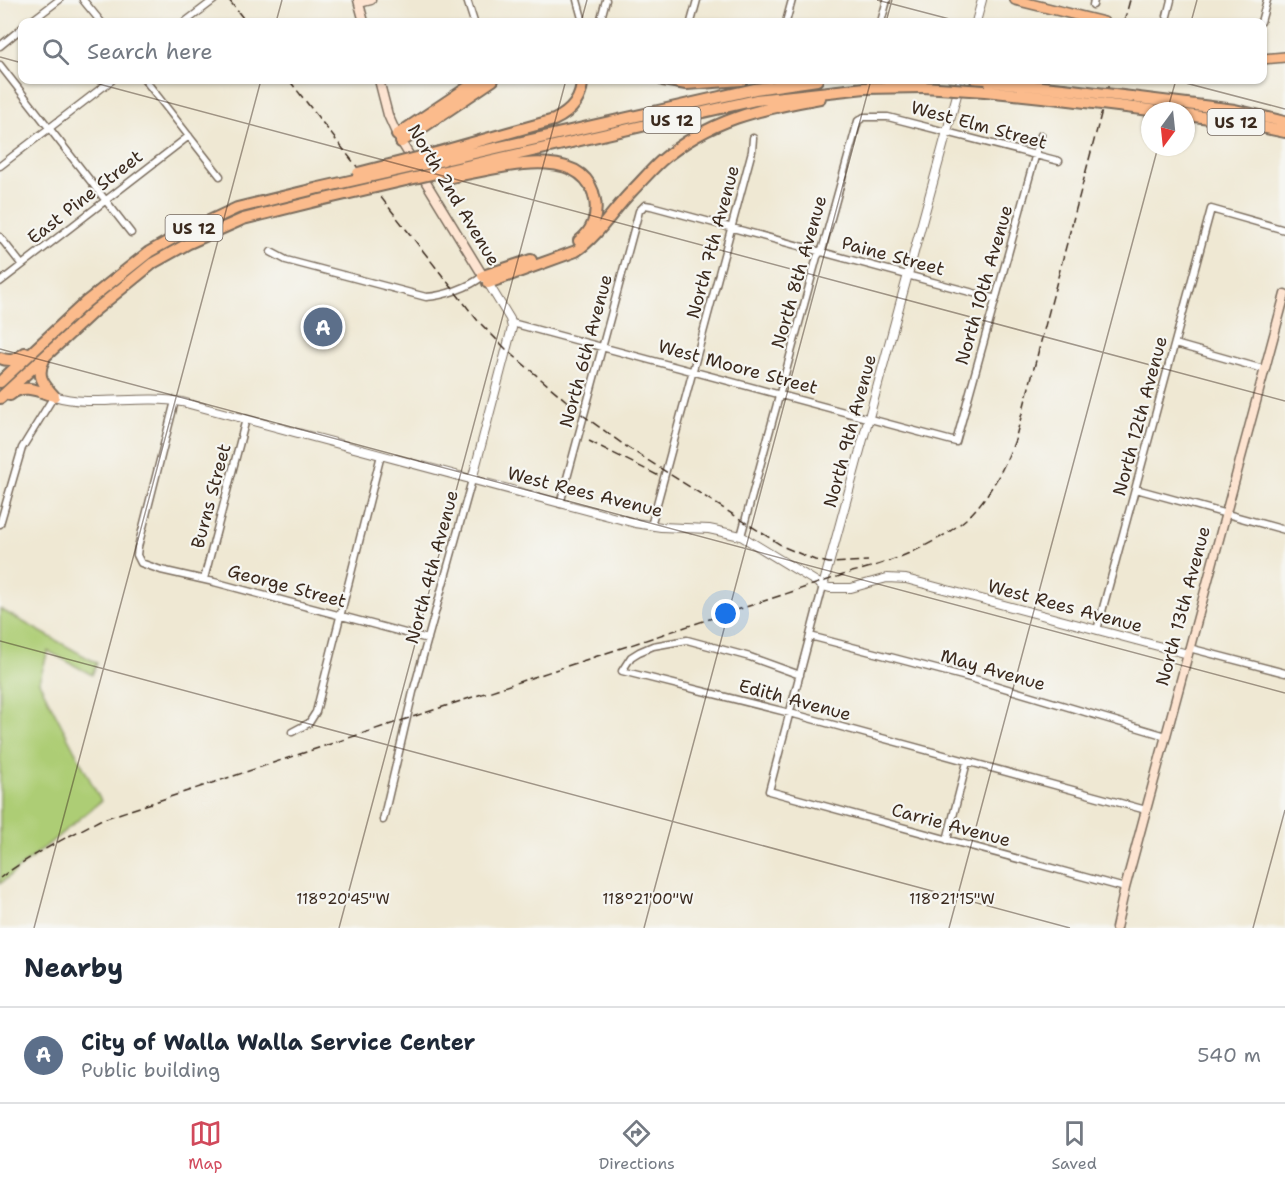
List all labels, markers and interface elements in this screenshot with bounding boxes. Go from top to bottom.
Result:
search box [18,18,1267,84]
icon: search [39,35,72,68]
text: Search here [87,37,213,66]
street label: West Elm Street [908,95,1050,155]
north arrow [1141,102,1195,156]
road number: US 12 [644,107,700,133]
road number: US 12 [1208,109,1264,135]
street label: North 2nd Avenue [402,120,506,270]
street label: East Pine Street [22,144,148,250]
street label: North 7th Avenue [681,163,745,321]
street label: North 8th Avenue [766,193,832,351]
street label: North 10th Avenue [950,202,1018,368]
road number: US 12 [166,215,222,241]
street label: Paine Street [839,231,947,281]
street label: North 6th Avenue [554,272,618,430]
pin: A [304,304,342,350]
street label: West Moore Street [655,334,821,400]
street label: North 12th Avenue [1107,334,1173,498]
street label: North 9th Avenue [818,352,882,510]
street label: Burns Street [185,441,237,551]
street label: West Rees Avenue [505,461,665,523]
street label: North 4th Avenue [400,488,464,646]
street label: North 13th Avenue [1150,523,1216,689]
street label: George Street [225,559,349,613]
street label: West Rees Avenue [985,574,1145,638]
your location [711,599,740,628]
street label: May Avenue [938,644,1048,696]
street label: Edith Avenue [736,673,854,727]
street label: Carrie Avenue [889,798,1013,852]
text: 118°20'45"W [296,889,390,909]
text: 118°21'00"W [602,889,694,909]
text: 118°21'15"W [909,889,995,909]
text: Nearby [24,950,123,985]
text: City of Walla Walla Service Center [81,1028,475,1057]
text: A [36,1042,51,1068]
text: 540 m [1197,1042,1261,1068]
text: Public building [81,1057,220,1083]
tab: Map [188,1117,222,1174]
tab: Directions [599,1117,675,1174]
tab: Saved [1051,1117,1097,1174]

